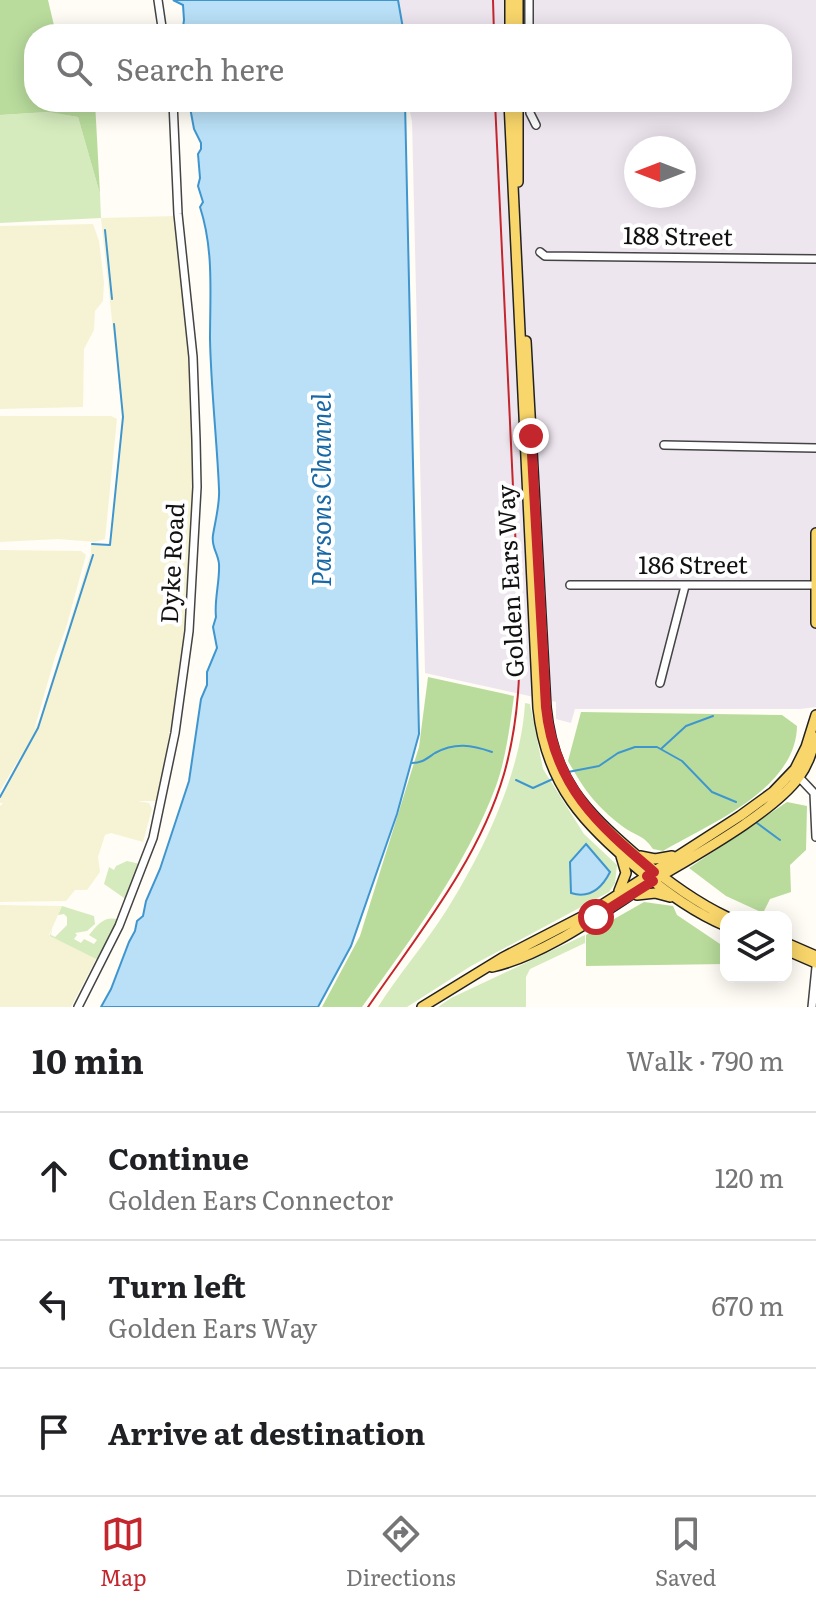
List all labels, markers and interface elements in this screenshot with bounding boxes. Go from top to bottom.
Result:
search box [24,24,792,112]
icon: search [52,46,96,90]
text: Search here [116,46,284,90]
north arrow [624,136,696,208]
street label: 188 Street [623,216,733,253]
water label: Parsons Channel [300,392,339,587]
route end [513,418,549,454]
street label: Golden Ears Way [486,484,531,678]
street label: Dyke Road [150,501,191,624]
street label: 186 Street [638,546,748,581]
route start [578,899,614,935]
map controls [720,911,792,983]
button: layers [720,911,792,983]
text: 10 min [32,1034,144,1084]
text: Walk · 790 m [626,1040,784,1079]
text: Continue [108,1135,249,1179]
icon: ahead [32,1154,76,1198]
text: 120 m [715,1157,784,1196]
text: Golden Ears Connector [108,1179,393,1218]
text: Turn left [108,1263,246,1307]
icon: left [32,1282,76,1326]
text: 670 m [711,1285,784,1324]
text: Golden Ears Way [108,1307,317,1346]
icon: arrive [32,1410,76,1454]
text: Arrive at destination [108,1410,425,1454]
tab: Map [100,1512,147,1593]
tab: Directions [346,1512,456,1593]
tab: Saved [655,1512,716,1593]

